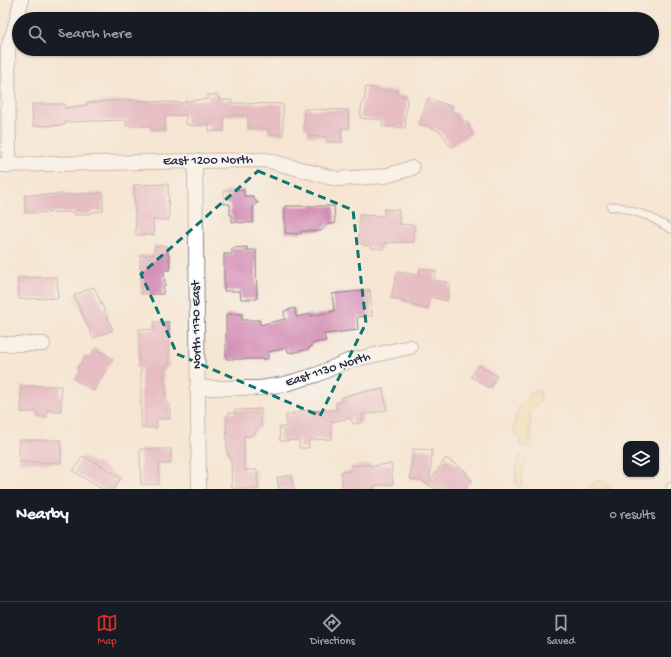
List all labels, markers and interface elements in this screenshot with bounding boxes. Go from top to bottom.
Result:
search box [12,12,659,56]
icon: search [26,23,48,45]
text: Search here [58,25,132,43]
street label: East 1200 North [163,153,253,169]
street label: North 1170 East [189,279,205,369]
street label: East 1130 North [284,349,372,391]
map controls [623,441,659,477]
button: layers [623,441,659,477]
text: Nearby [16,505,69,525]
text: 0 results [609,508,655,523]
tab: Map [96,612,118,648]
tab: Directions [310,612,355,648]
tab: Saved [547,612,575,648]

